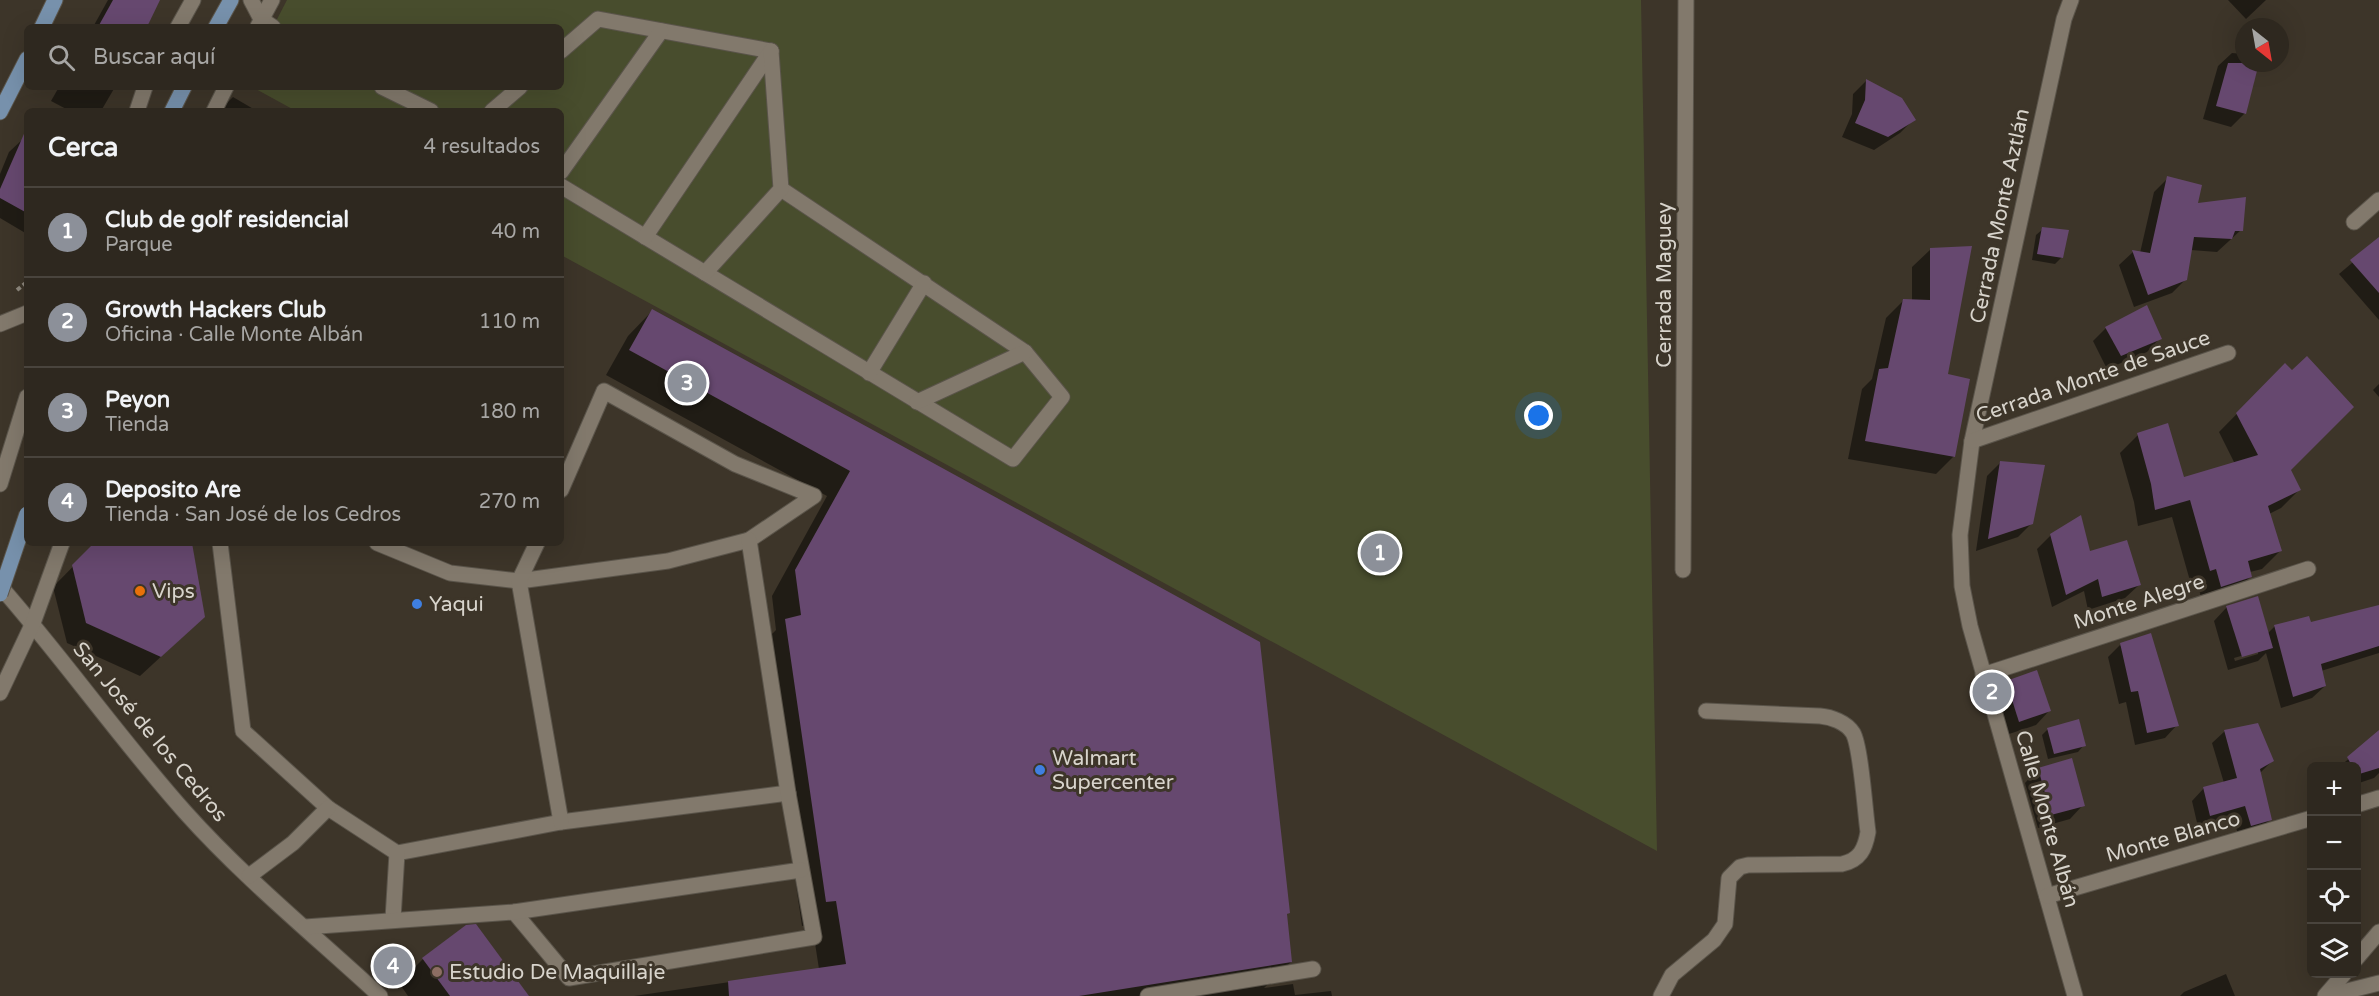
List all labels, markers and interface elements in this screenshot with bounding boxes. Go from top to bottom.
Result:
north arrow [2235,18,2289,72]
search box [24,24,564,90]
icon: search [45,41,78,74]
text: Buscar aquí [93,44,215,70]
street label: Cerrada Monte Aztlán [1965,106,2035,326]
text: Cerca [48,132,118,163]
text: 4 resultados [424,135,540,159]
street label: Cerrada Maguey [1652,202,1677,368]
text: Club de golf residencial [105,207,349,233]
text: 1 [61,220,74,244]
text: 40 m [491,220,540,244]
text: Parque [105,233,173,257]
text: Growth Hackers Club [105,297,326,323]
text: 2 [61,310,74,334]
text: 110 m [479,310,540,334]
text: Oficina · Calle Monte Albán [105,323,363,347]
street label: Cerrada Monte de Sauce [1973,325,2214,429]
pin: 3 [668,360,706,406]
text: Peyon [105,387,170,413]
text: 3 [61,400,74,424]
text: 180 m [479,400,540,424]
your location [1524,401,1553,430]
text: Tienda [105,413,169,437]
text: Deposito Are [105,477,241,503]
text: 4 [61,490,74,514]
text: 270 m [479,490,540,514]
text: Tienda · San José de los Cedros [105,503,401,527]
pin: 1 [1360,530,1400,576]
street label: Monte Alegre [2070,569,2208,635]
place label: Vips [152,579,195,604]
marker: Vips [133,584,147,598]
place label: Yaqui [429,592,484,617]
marker: Yaqui [410,597,424,611]
street label: San José de los Cedros [67,637,233,827]
pin: 2 [1972,670,2012,714]
street label: Calle Monte Albán [2010,727,2084,911]
place label: Walmart Supercenter [1052,746,1174,795]
map controls [2307,762,2361,978]
button: + [2307,762,2361,816]
marker: Walmart Supercenter [1033,763,1047,777]
street label: Monte Blanco [2103,806,2243,868]
button: − [2307,816,2361,870]
button: locate [2307,870,2361,924]
button: layers [2307,924,2361,978]
pin: 4 [374,944,412,988]
place label: Estudio De Maquillaje [449,960,665,985]
marker: Estudio De Maquillaje [430,965,444,979]

